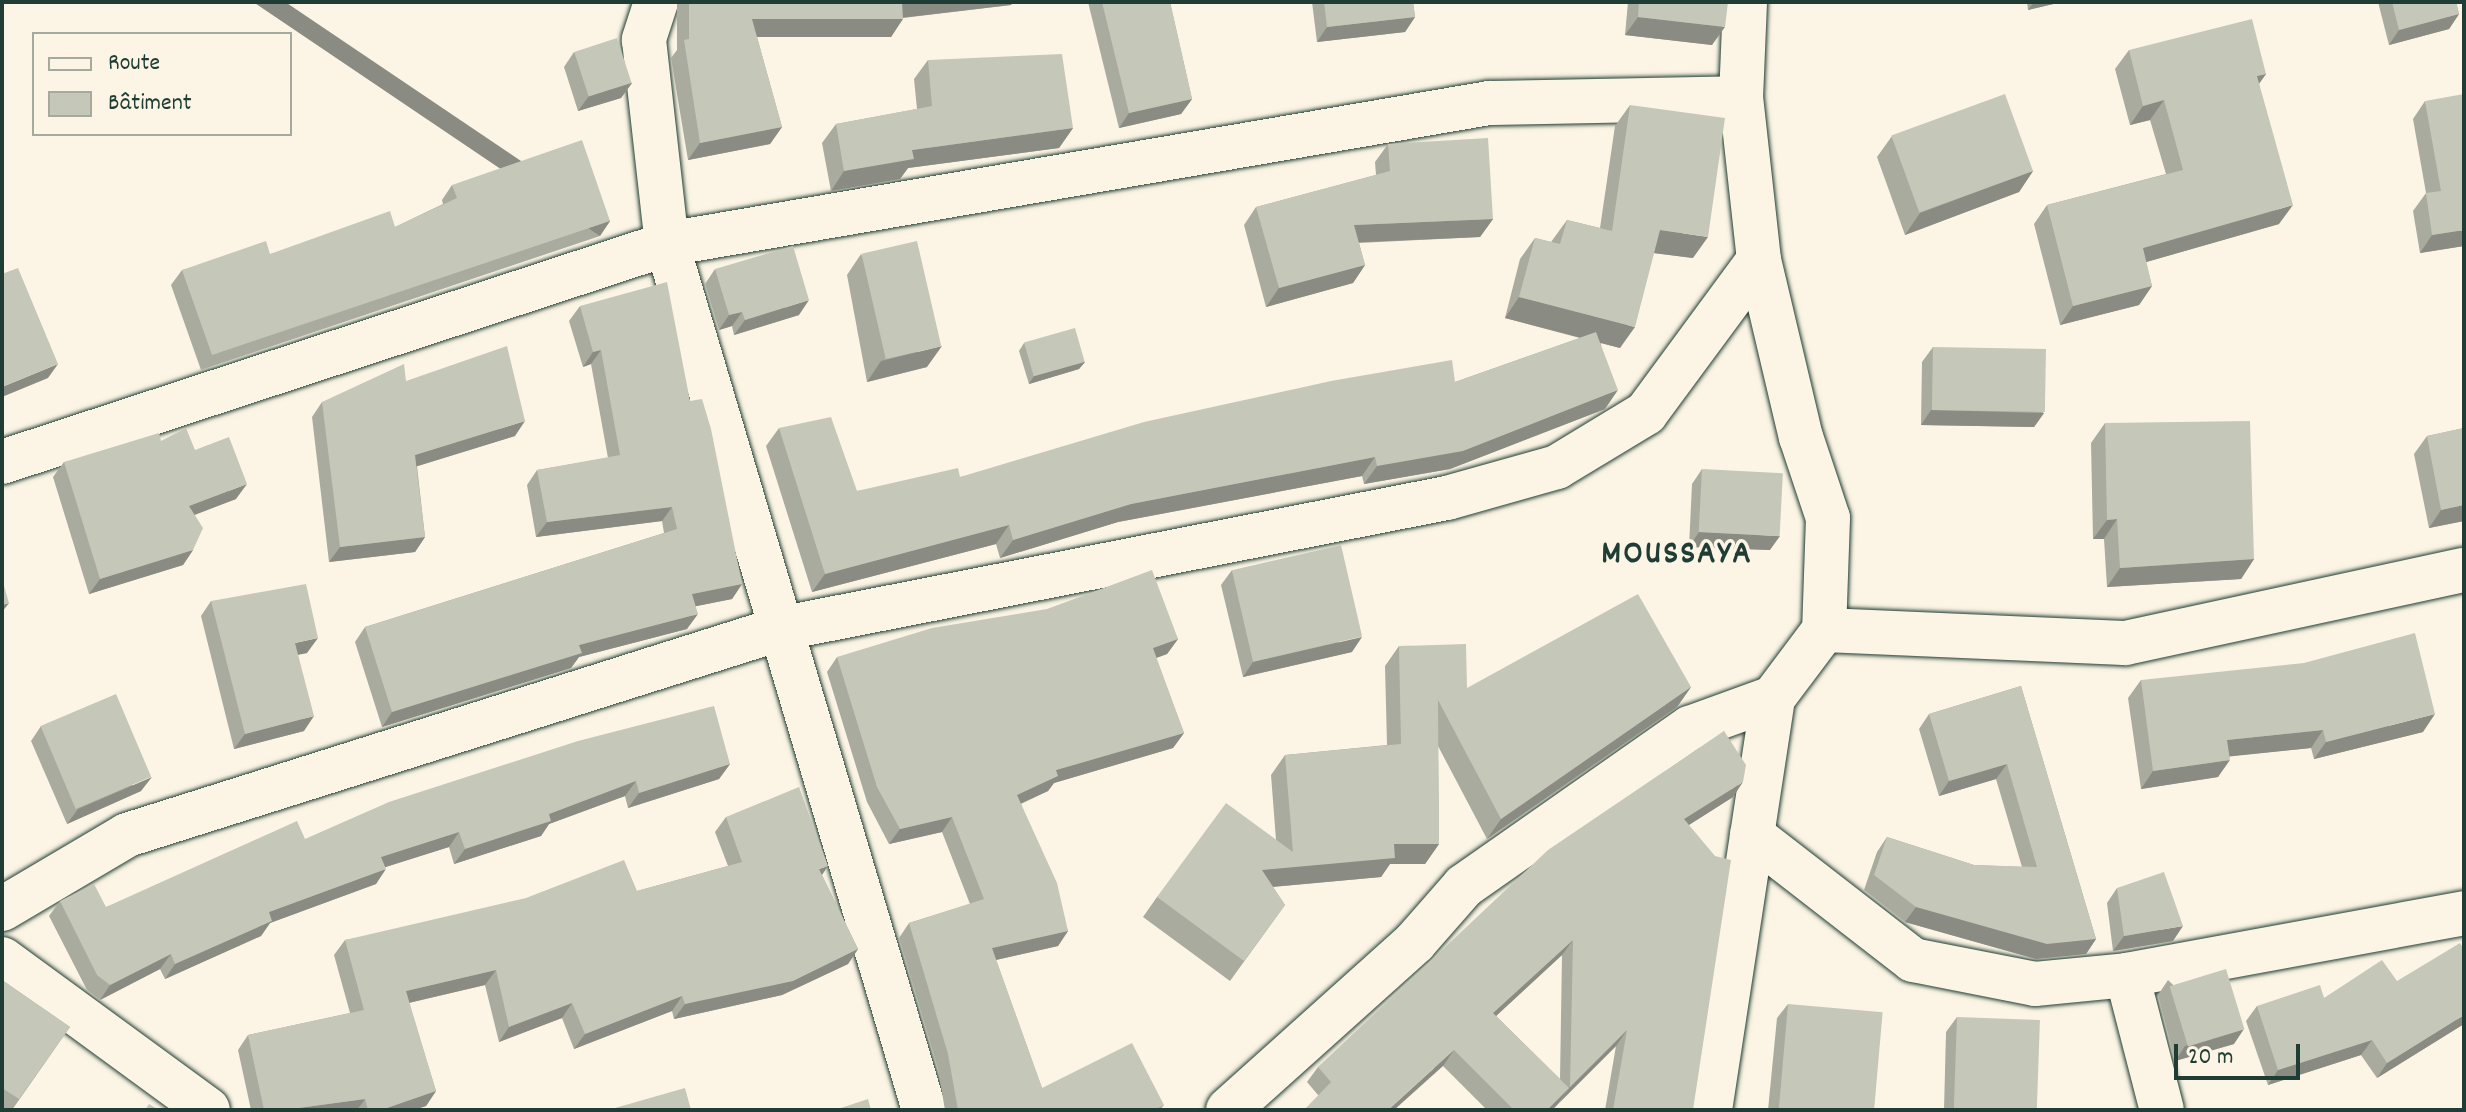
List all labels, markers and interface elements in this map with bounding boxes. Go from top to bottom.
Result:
legend [32,32,292,136]
text: Route [108,47,160,81]
text: Bâtiment [108,87,192,121]
district label: MOUSSAYA [1601,536,1753,576]
scale bar [2178,1028,2304,1078]
text: 20 m [2188,1041,2234,1075]

